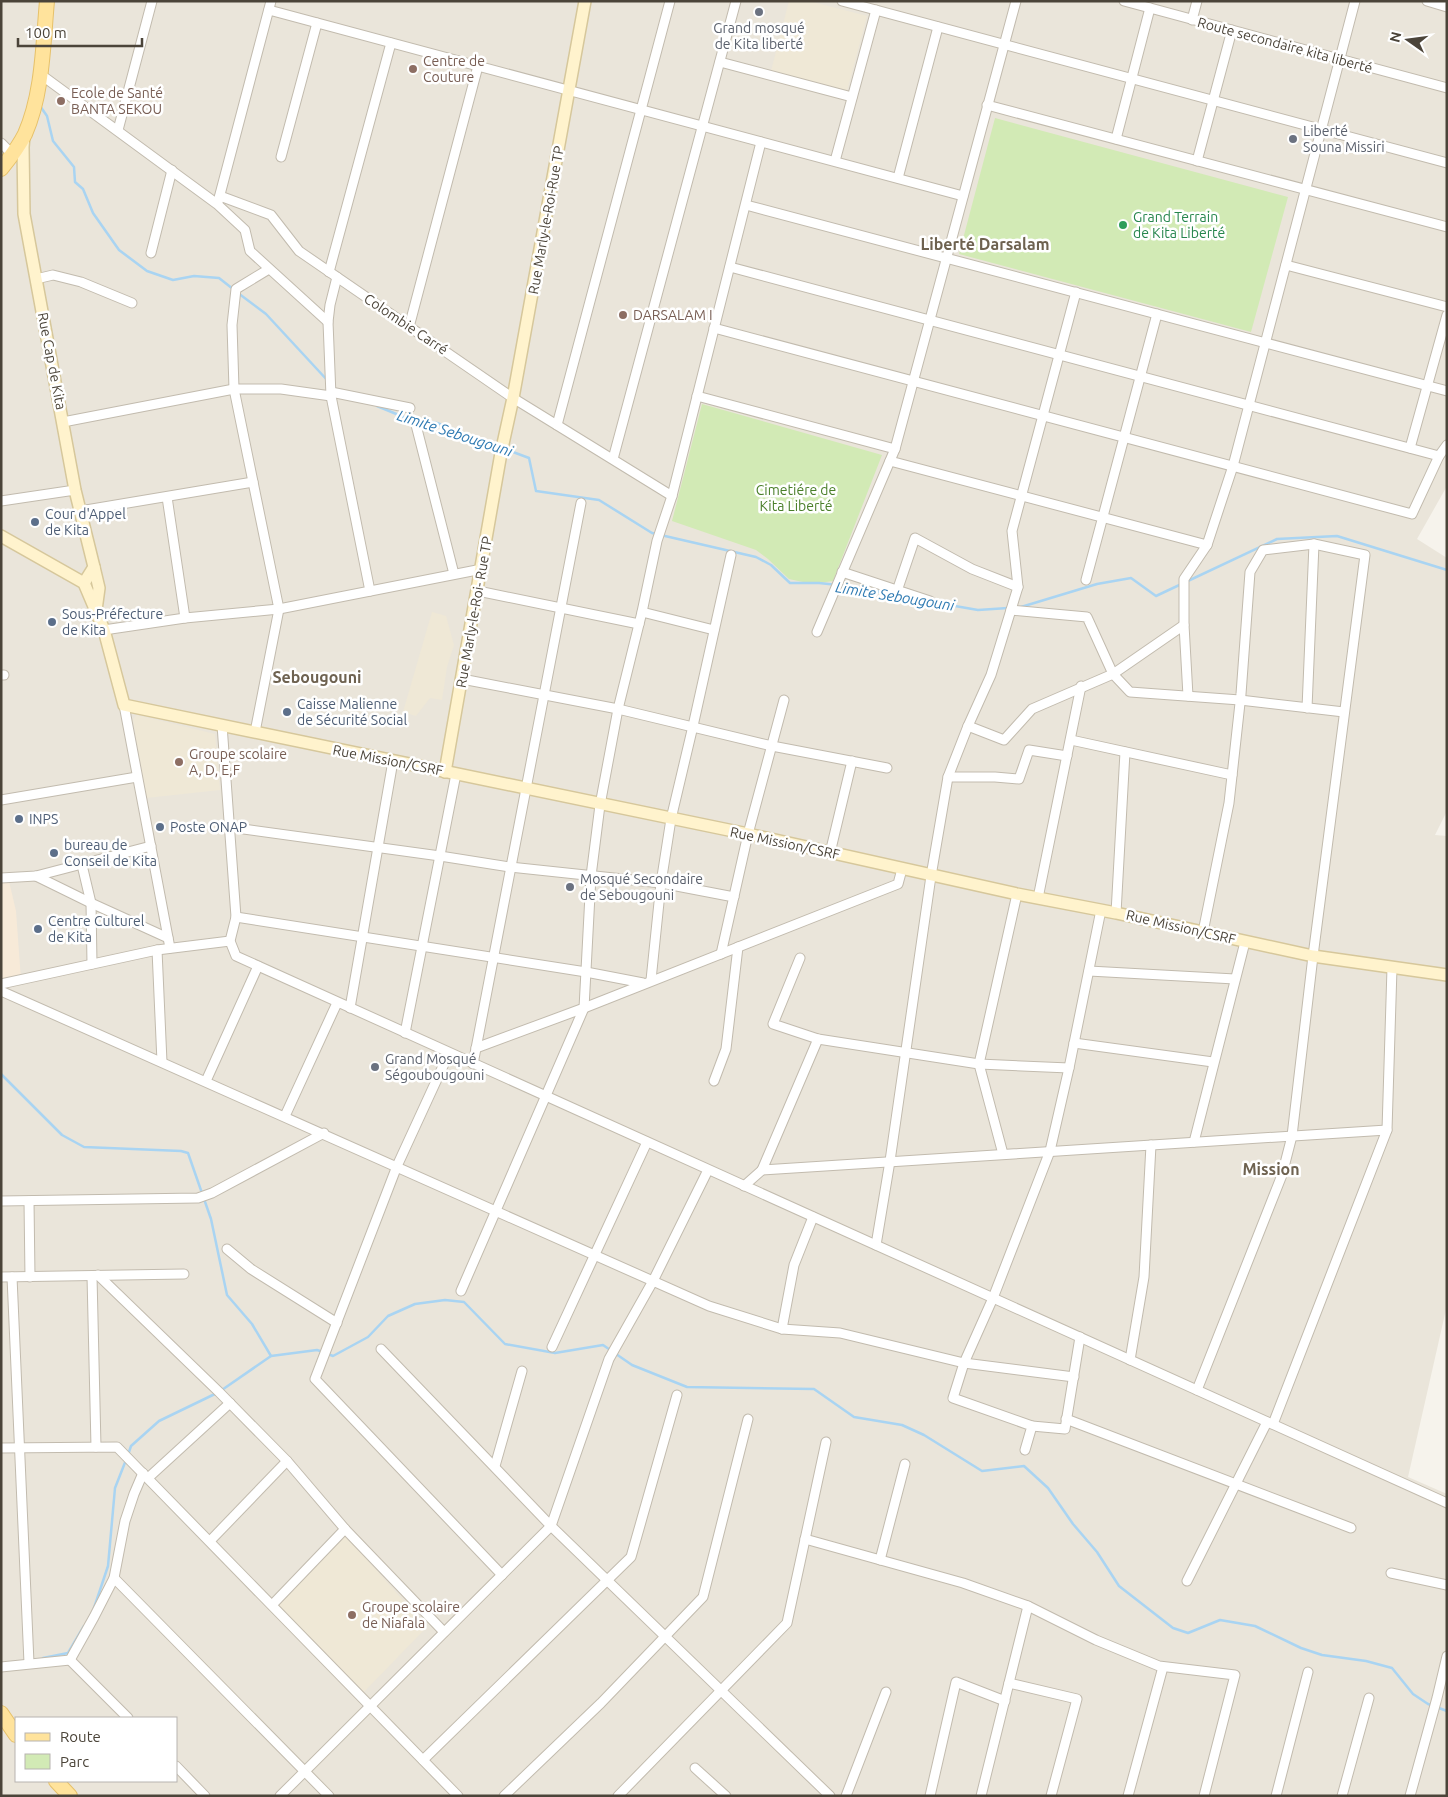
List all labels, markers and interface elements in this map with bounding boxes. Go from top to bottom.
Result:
marker: Grand mosqué de Kita liberté [753,6,765,18]
street label: Route secondaire kita liberté [1196,14,1374,76]
scale bar [18,15,141,47]
north arrow [1383,15,1433,65]
place label: Grand mosqué de Kita liberté [713,20,805,52]
text: 100 m [25,24,67,41]
text: N [1386,30,1404,44]
place label: Centre de Couture [423,53,485,85]
marker: Centre de Couture [407,63,419,75]
place label: Ecole de Santé BANTA SEKOU [71,85,163,117]
marker: Ecole de Santé BANTA SEKOU [55,95,67,107]
place label: Liberté Souna Missiri [1303,123,1385,155]
marker: Liberté Souna Missiri [1287,133,1299,145]
street label: Rue Marly-le-Roi-Rue TP [525,145,567,295]
place label: Grand Terrain de Kita Liberté [1133,209,1225,241]
marker: Grand Terrain de Kita Liberté [1117,219,1129,231]
district label: Liberté Darsalam [921,235,1049,253]
street label: Colombie Carré [361,290,451,358]
place label: DARSALAM I [633,307,713,323]
marker: DARSALAM I [617,309,629,321]
street label: Rue Cap de Kita [35,311,69,411]
water label: Limite Sebougouni [395,406,516,460]
park label: Cimetiére de Kita Liberté [756,482,836,514]
place label: Cour d'Appel de Kita [45,506,126,538]
marker: Cour d'Appel de Kita [29,516,41,528]
street label: Rue Marly-le-Roi- Rue TP [453,535,495,689]
water label: Limite Sebougouni [834,578,957,614]
place label: Sous-Préfecture de Kita [62,606,163,638]
marker: Sous-Préfecture de Kita [46,616,58,628]
district label: Sebougouni [272,668,362,686]
place label: Caisse Malienne de Sécurité Social [297,696,407,728]
marker: Caisse Malienne de Sécurité Social [281,706,293,718]
street label: Rue Mission/CSRF [331,741,445,779]
place label: Groupe scolaire A, D, E,F [189,746,287,778]
marker: Groupe scolaire A, D, E,F [173,756,185,768]
place label: INPS [29,811,58,827]
marker: INPS [13,813,25,825]
place label: Poste ONAP [170,819,247,835]
marker: Poste ONAP [154,821,166,833]
street label: Rue Mission/CSRF [729,824,841,862]
place label: bureau de Conseil de Kita [64,837,157,869]
marker: bureau de Conseil de Kita [48,847,60,859]
place label: Mosqué Secondaire de Sebougouni [580,871,703,903]
marker: Mosqué Secondaire de Sebougouni [564,881,576,893]
street label: Rue Mission/CSRF [1125,907,1237,947]
place label: Centre Culturel de Kita [48,913,145,945]
marker: Centre Culturel de Kita [32,923,44,935]
place label: Grand Mosqué Ségoubougouni [385,1051,484,1083]
marker: Grand Mosqué Ségoubougouni [369,1061,381,1073]
district label: Mission [1242,1160,1300,1178]
place label: Groupe scolaire de Niafala [362,1599,460,1631]
marker: Groupe scolaire de Niafala [346,1609,358,1621]
legend [15,1717,178,1782]
text: Route [60,1728,101,1745]
text: Parc [60,1753,89,1770]

